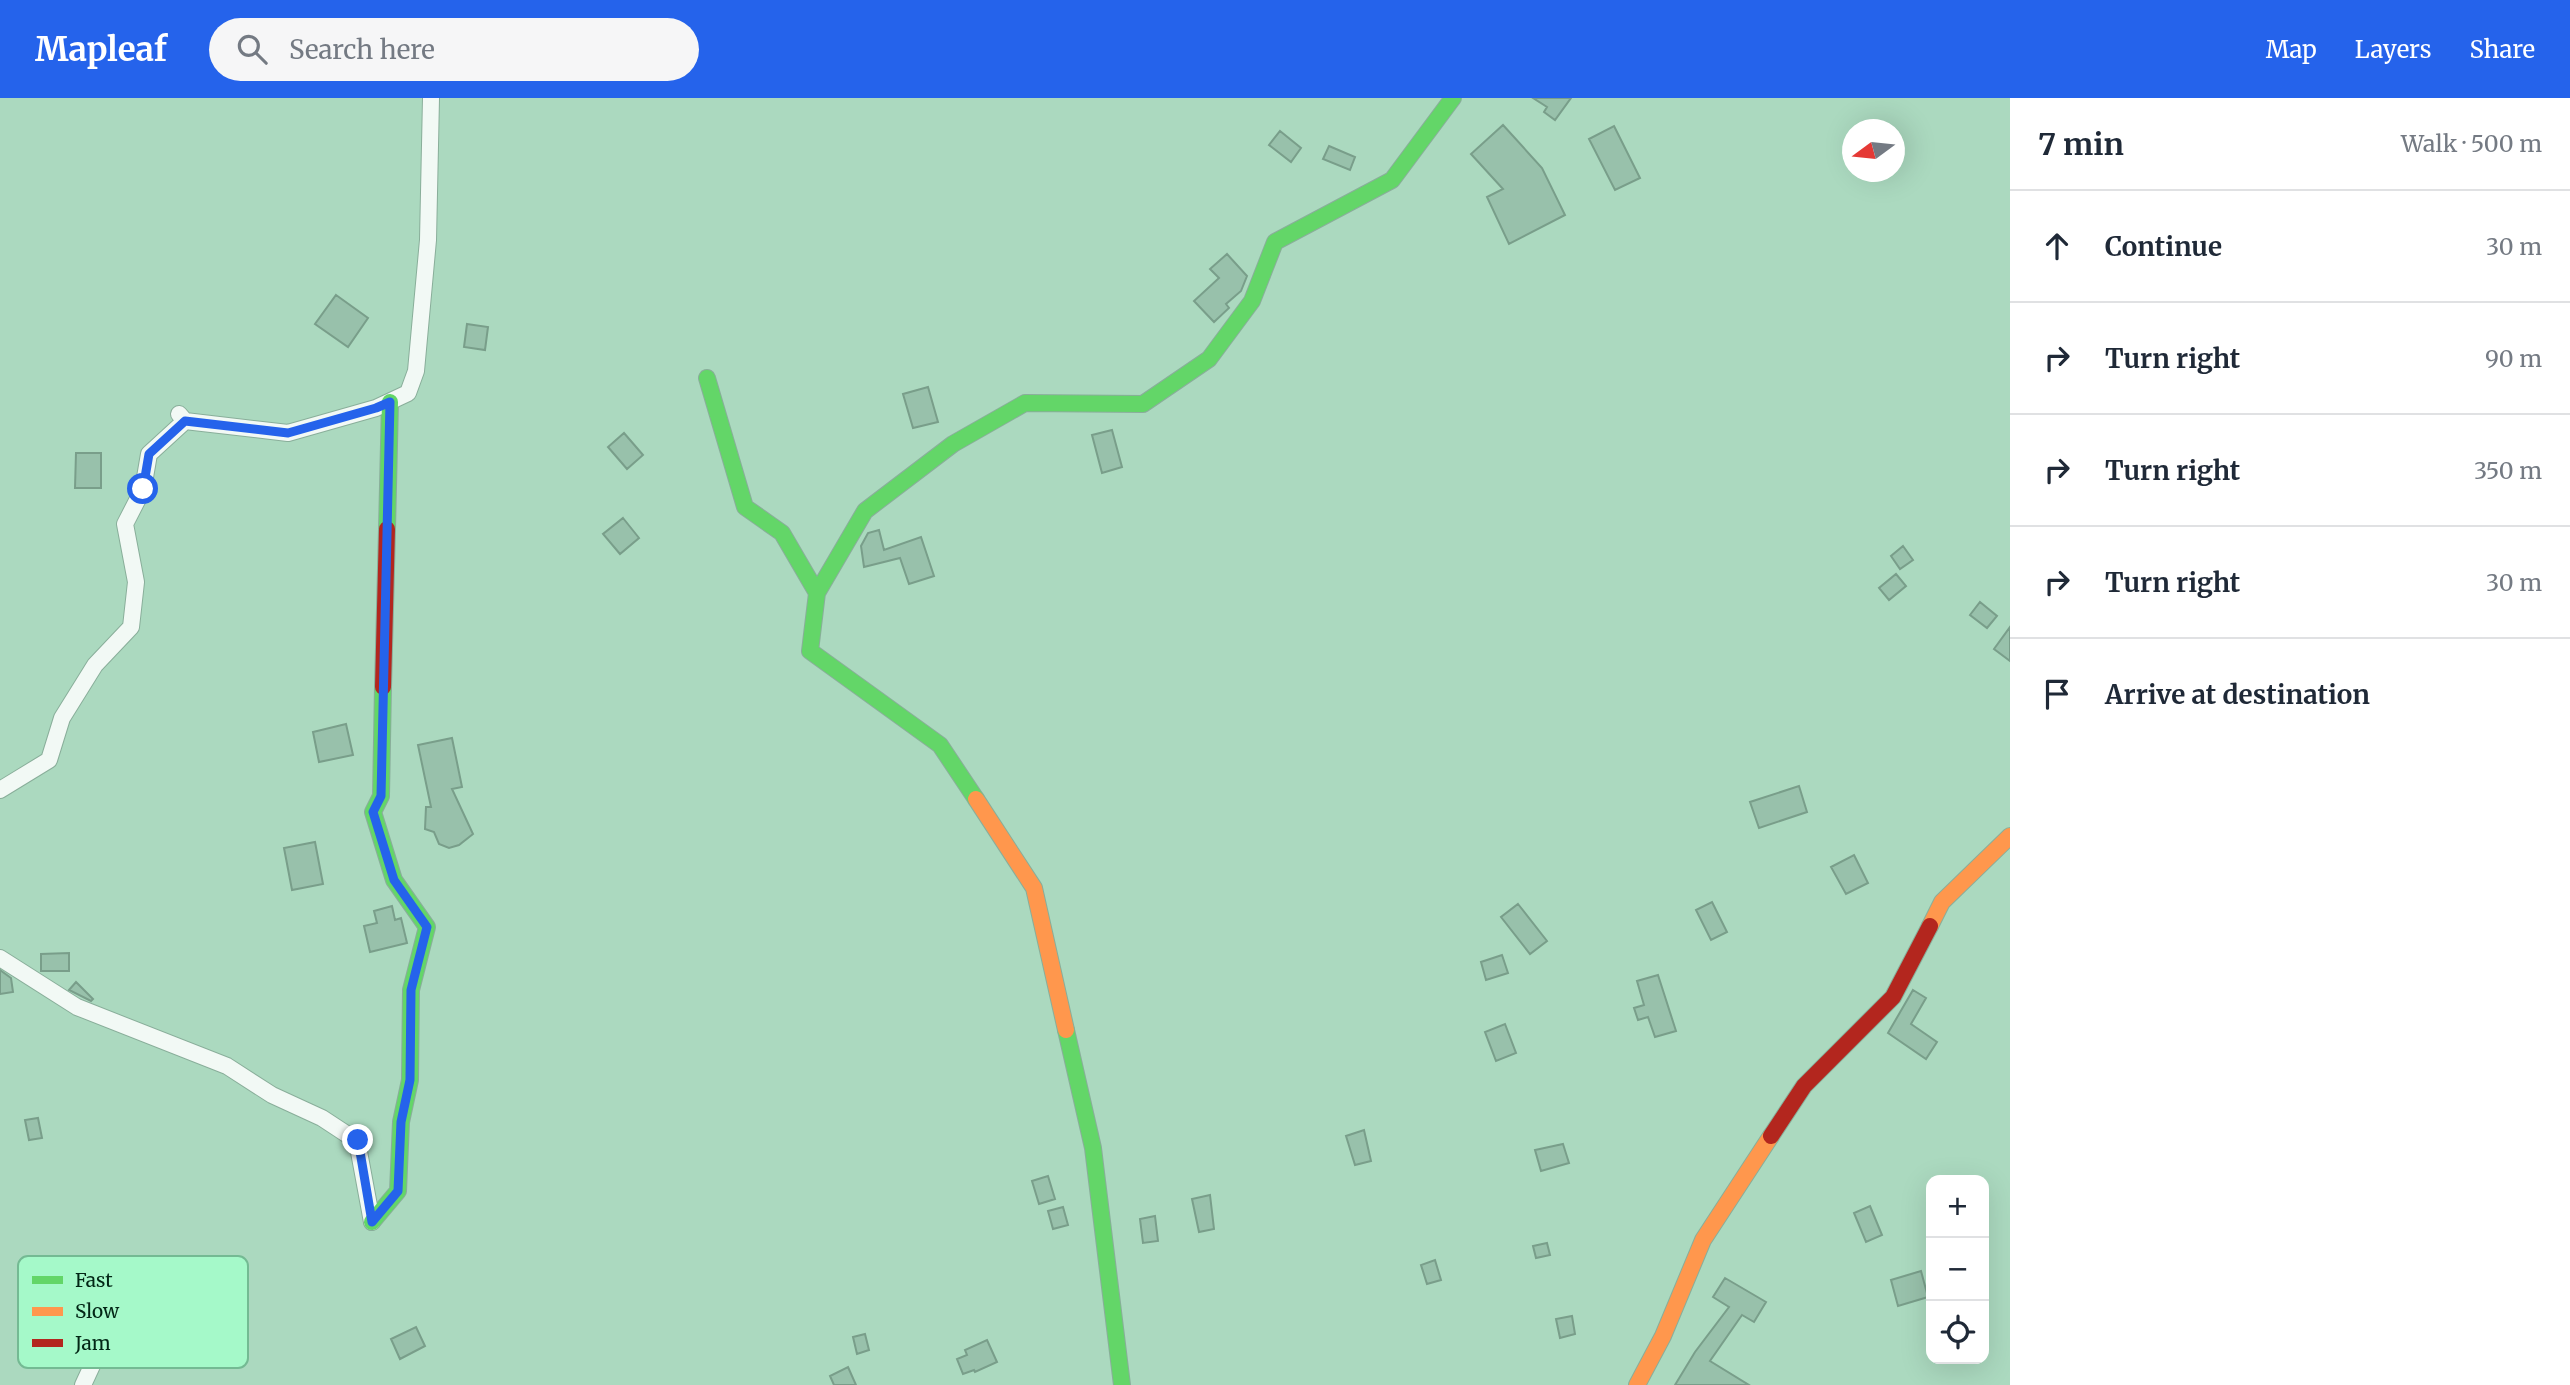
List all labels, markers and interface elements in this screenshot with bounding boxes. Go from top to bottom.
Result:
search box [209,18,699,81]
text: Mapleaf [35,29,167,70]
icon: search [233,30,271,68]
text: Search here [289,33,435,66]
text: Map [2266,34,2317,65]
text: Layers [2355,34,2431,65]
text: Share [2469,34,2535,65]
north arrow [1842,119,1905,182]
text: 7 min [2038,125,2124,163]
text: Walk · 500 m [2401,129,2542,158]
icon: ahead [2038,227,2076,265]
text: Continue [2105,230,2222,263]
text: 30 m [2486,232,2542,261]
icon: right [2038,339,2076,377]
text: Turn right [2105,342,2240,375]
text: 90 m [2485,344,2542,373]
icon: right [2038,451,2076,489]
text: Turn right [2105,454,2240,487]
text: 350 m [2474,456,2542,485]
route start [127,473,158,504]
icon: right [2038,563,2076,601]
text: Turn right [2105,566,2240,599]
text: 30 m [2486,568,2542,597]
icon: arrive [2038,675,2076,713]
text: Arrive at destination [2105,678,2370,711]
route end [342,1124,373,1155]
map controls [1926,1175,1989,1364]
button: + [1926,1175,1989,1238]
button: − [1926,1238,1989,1301]
legend [18,1256,248,1368]
text: Fast [75,1268,113,1292]
text: Slow [75,1299,120,1323]
button: locate [1926,1301,1989,1364]
text: Jam [74,1331,111,1355]

